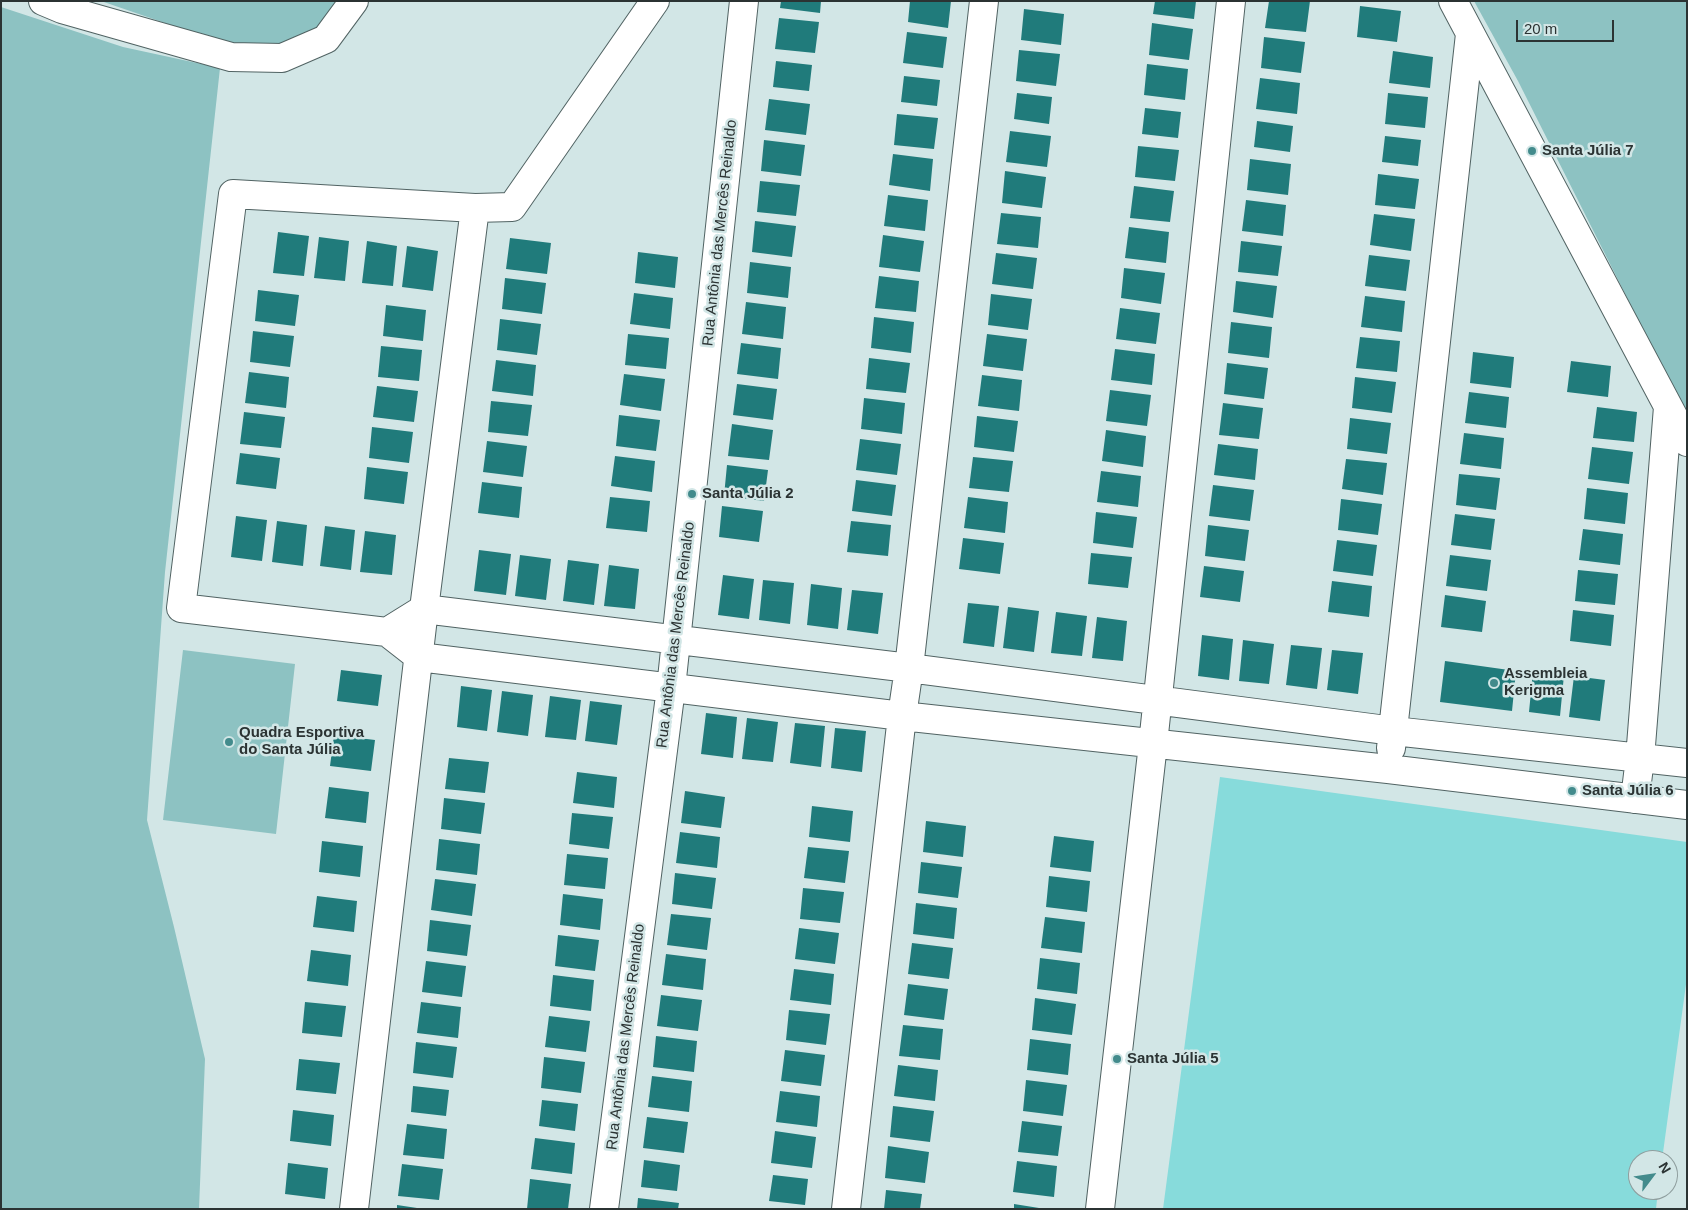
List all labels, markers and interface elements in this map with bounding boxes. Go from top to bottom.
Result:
scale bar [1518,10,1616,42]
text: 20 m [1524,20,1557,37]
street label: Rua Antônia das Mercês Reinaldo [699,119,741,347]
place label: Santa Júlia 7 [1542,142,1634,160]
marker: Santa Júlia 7 [1526,145,1538,157]
place label: Santa Júlia 2 [702,485,794,503]
marker: Santa Júlia 2 [686,488,698,500]
street label: Rua Antônia das Mercês Reinaldo [653,521,699,749]
place label: Assembleia Kerigma [1504,665,1587,700]
marker: Assembleia Kerigma [1488,677,1500,689]
place label: Quadra Esportiva do Santa Júlia [239,724,364,759]
marker: Quadra Esportiva do Santa Júlia [223,736,235,748]
place label: Santa Júlia 6 [1582,782,1674,800]
marker: Santa Júlia 6 [1566,785,1578,797]
street label: Rua Antônia das Mercês Reinaldo [603,923,649,1151]
place label: Santa Júlia 5 [1127,1050,1219,1068]
marker: Santa Júlia 5 [1111,1053,1123,1065]
north arrow [1628,1150,1678,1200]
text: N [1656,1159,1674,1176]

